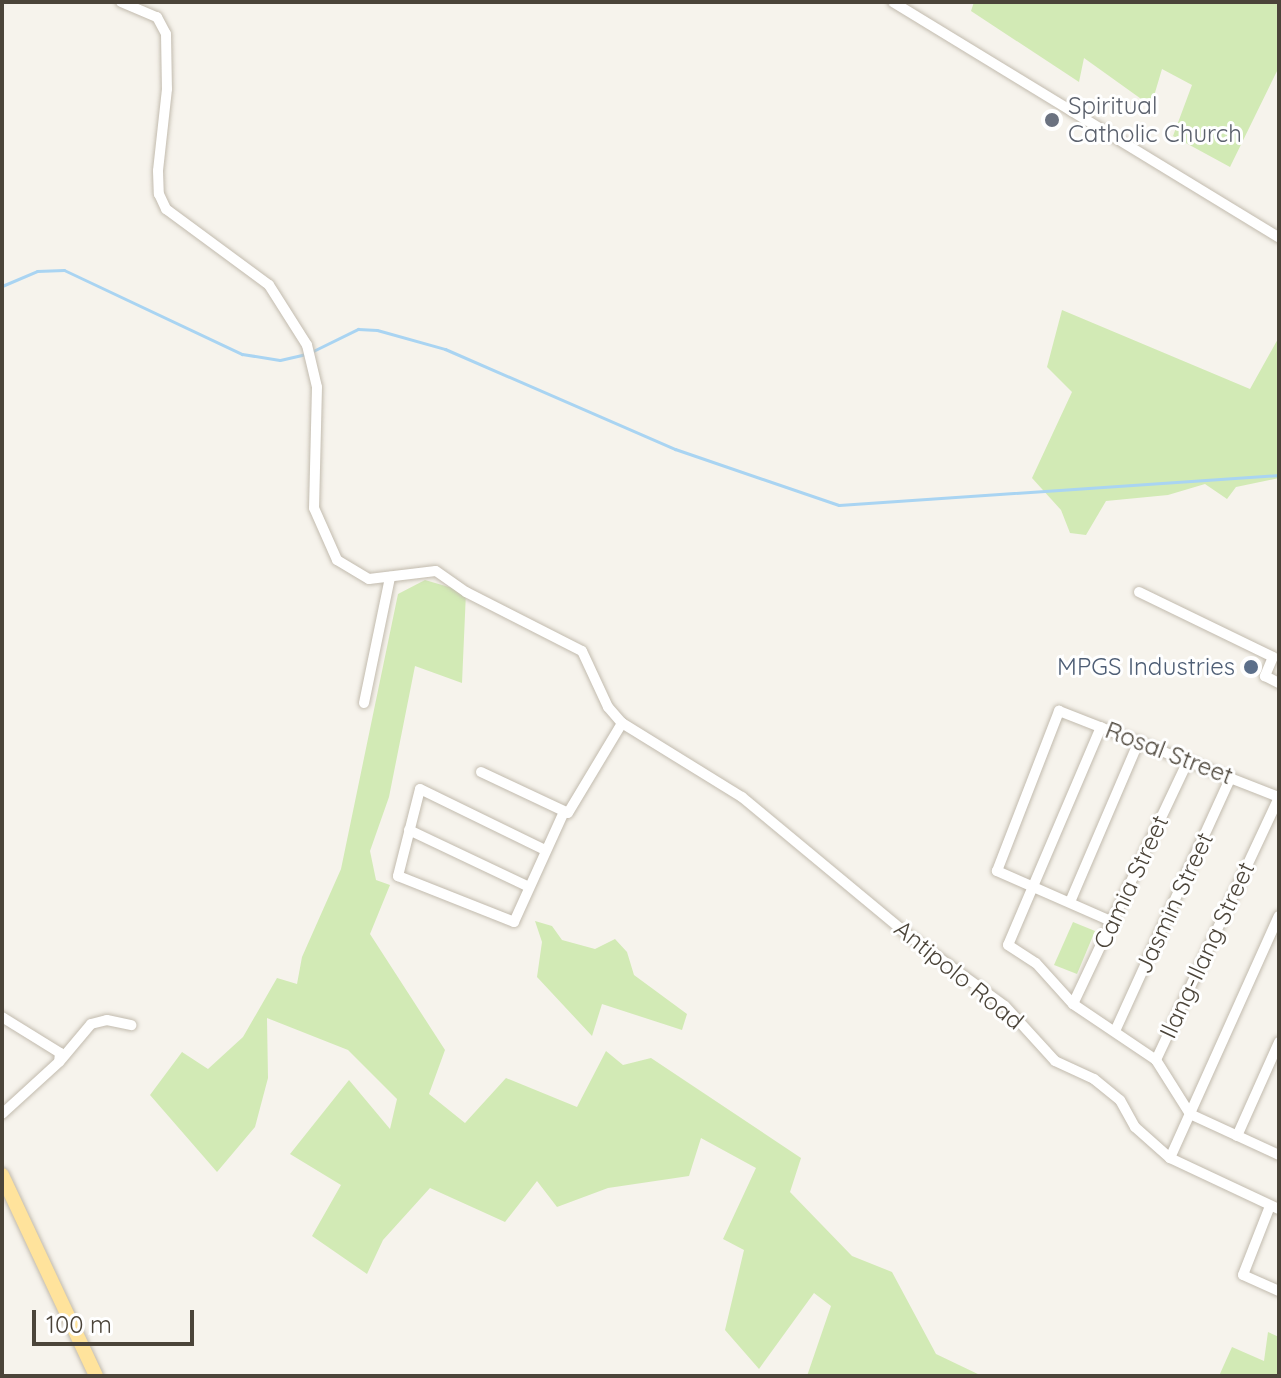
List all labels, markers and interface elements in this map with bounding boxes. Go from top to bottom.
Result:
place label: Spiritual Catholic Church [1068,92,1242,148]
marker: Spiritual Catholic Church [1043,111,1061,129]
place label: MPGS Industries [1057,653,1235,681]
marker: MPGS Industries [1242,658,1260,676]
street label: Rosal Street [1101,716,1237,790]
street label: Camia Street [1088,811,1174,953]
street label: Jasmin Street [1129,828,1219,978]
street label: Ilang-Ilang Street [1154,857,1260,1043]
street label: Antipolo Road [889,914,1029,1036]
scale bar [36,1294,198,1344]
text: 100 m [46,1309,112,1339]

